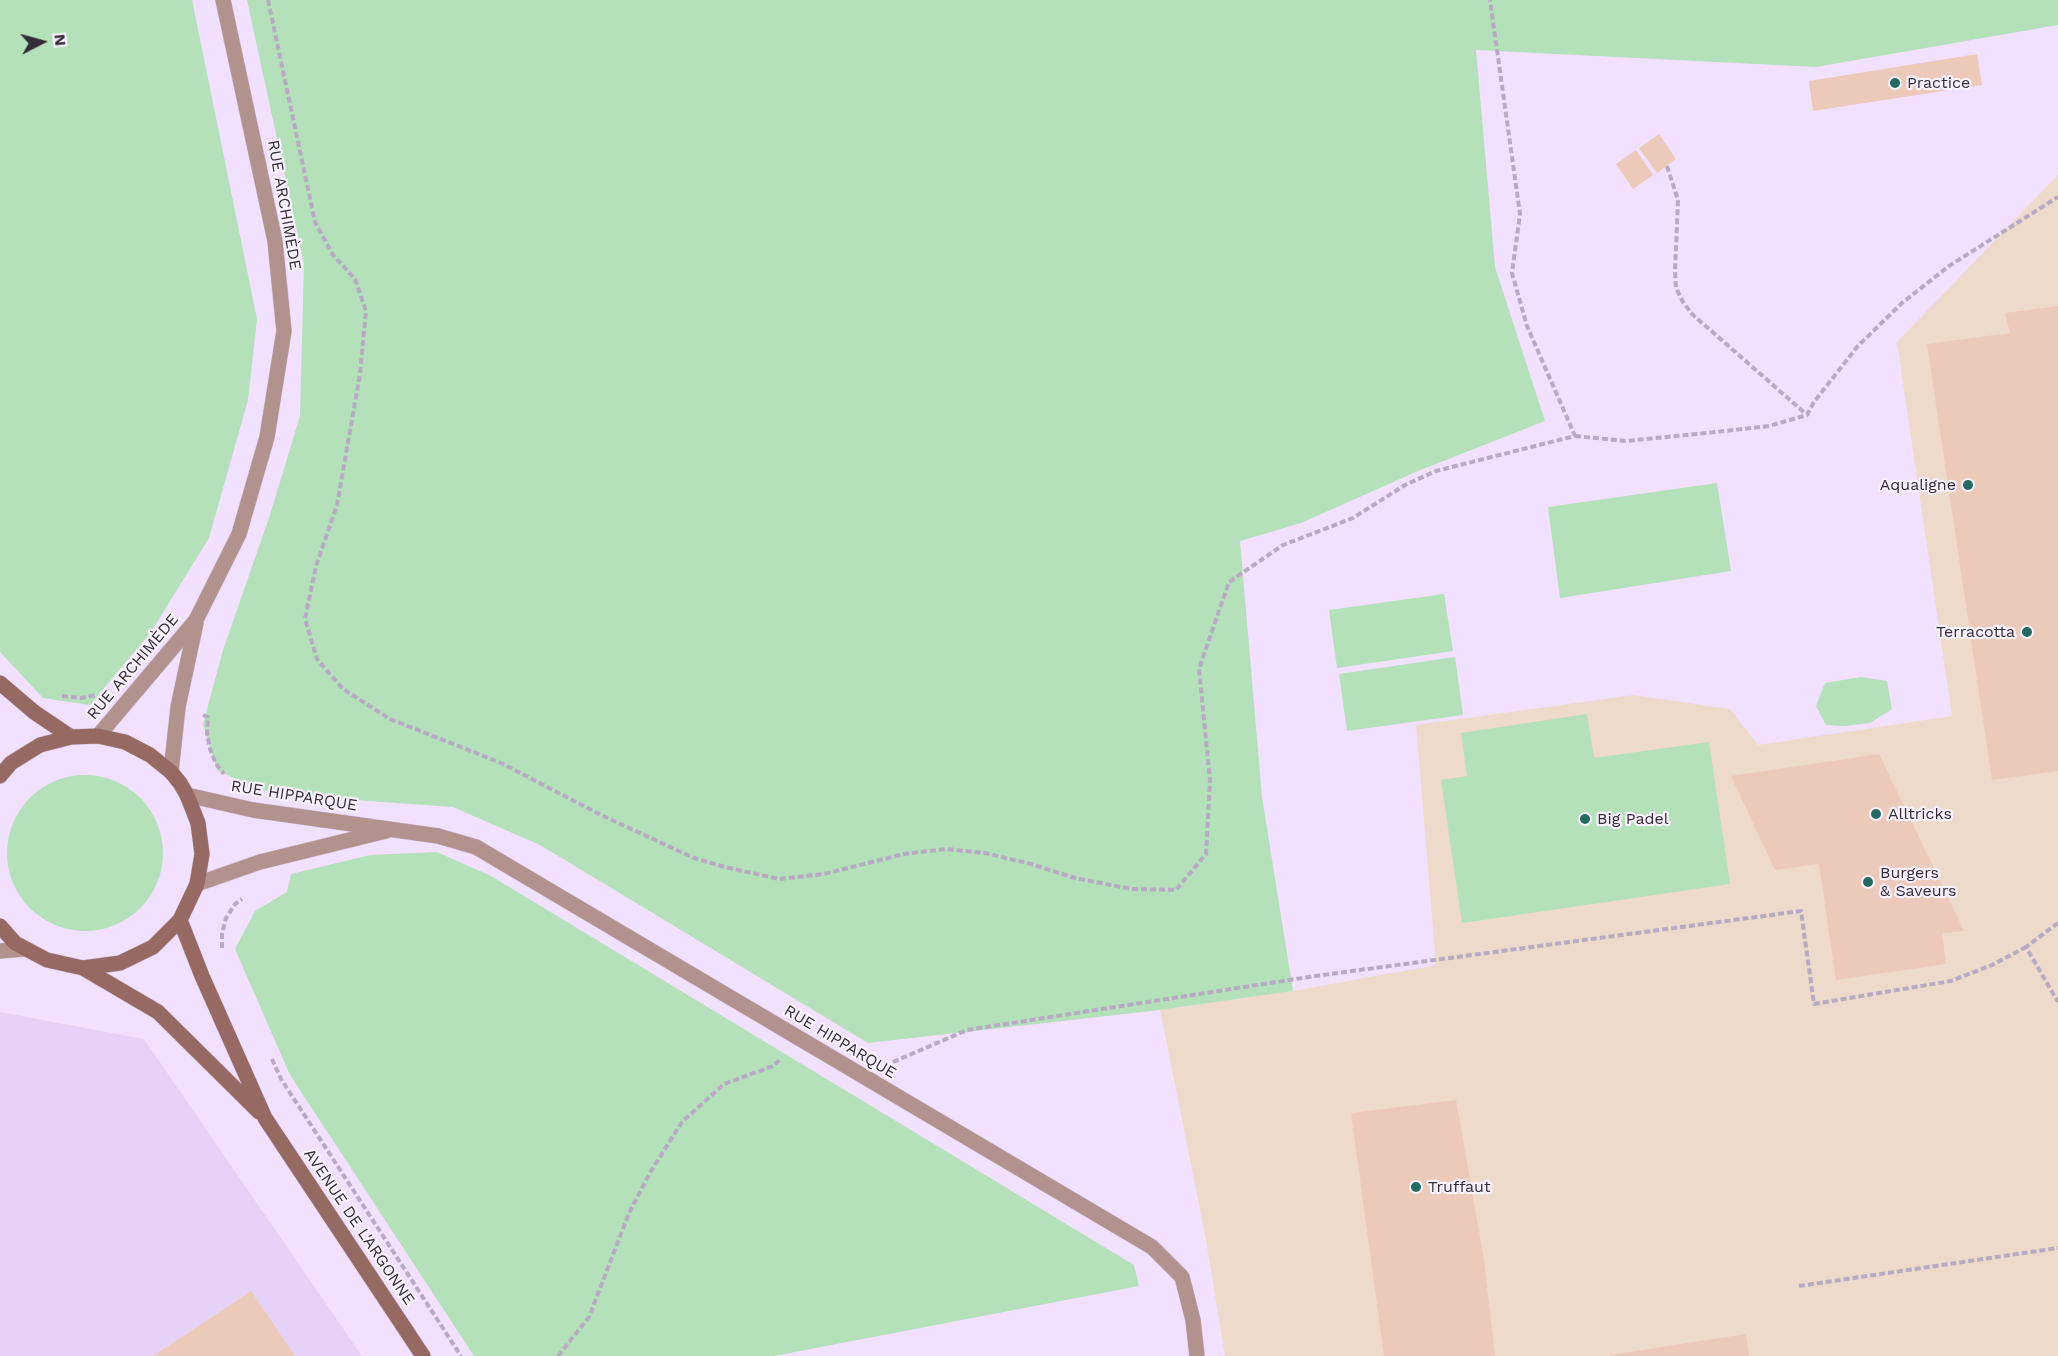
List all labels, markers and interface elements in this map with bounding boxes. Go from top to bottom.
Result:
north arrow [12,12,72,72]
text: N [50,33,70,47]
place label: Practice [1907,73,1970,93]
marker: Practice [1888,76,1902,90]
street label: RUE ARCHIMÈDE [263,138,305,272]
place label: Aqualigne [1880,475,1956,495]
marker: Aqualigne [1961,478,1975,492]
street label: RUE ARCHIMÈDE [83,610,183,724]
place label: Terracotta [1936,622,2015,642]
marker: Terracotta [2020,625,2034,639]
street label: RUE HIPPARQUE [230,777,358,815]
place label: Alltricks [1888,804,1952,824]
marker: Alltricks [1869,807,1883,821]
place label: Big Padel [1597,809,1669,829]
marker: Big Padel [1578,812,1592,826]
place label: Burgers & Saveurs [1880,863,1956,901]
marker: Burgers & Saveurs [1861,875,1875,889]
street label: RUE HIPPARQUE [780,1001,900,1083]
street label: AVENUE DE L'ARGONNE [300,1145,418,1309]
place label: Truffaut [1428,1177,1491,1197]
marker: Truffaut [1409,1180,1423,1194]

